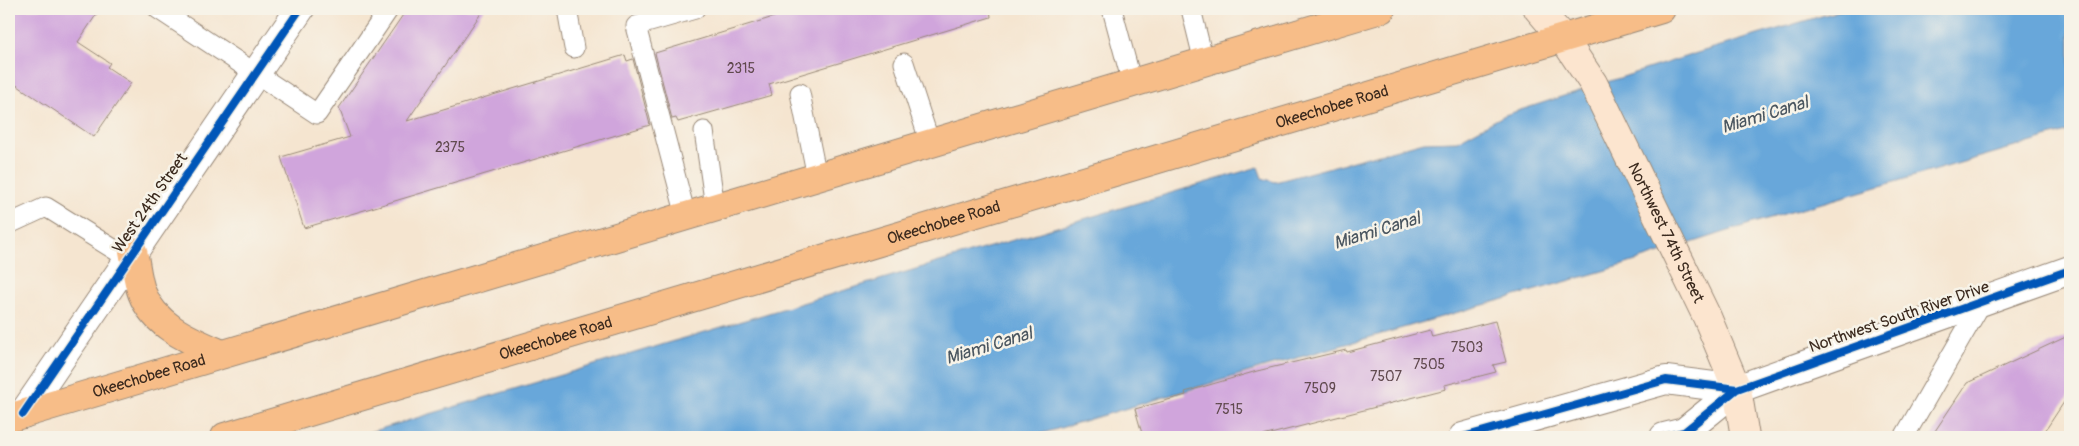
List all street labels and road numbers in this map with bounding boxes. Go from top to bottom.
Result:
street label: Okeechobee Road [1273,81,1391,133]
street label: West 24th Street [108,149,192,257]
street label: Northwest 74th Street [1623,159,1709,307]
street label: Okeechobee Road [885,196,1003,249]
street label: Northwest South River Drive [1806,277,1992,357]
street label: Okeechobee Road [497,312,615,365]
street label: Okeechobee Road [90,350,208,403]

